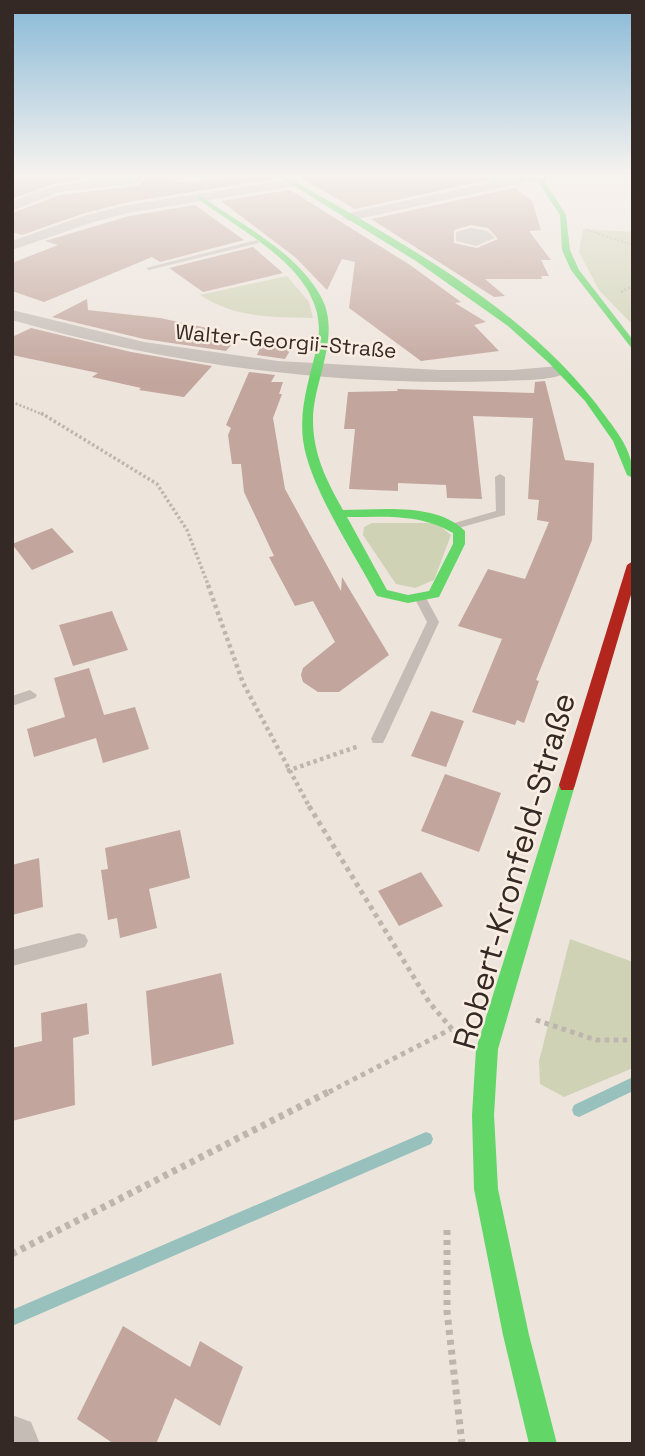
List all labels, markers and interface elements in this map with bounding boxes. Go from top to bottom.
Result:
street label: Walter-Georgii-Straße [174,318,398,364]
street label: Robert-Kronfeld-Straße [444,688,584,1054]

